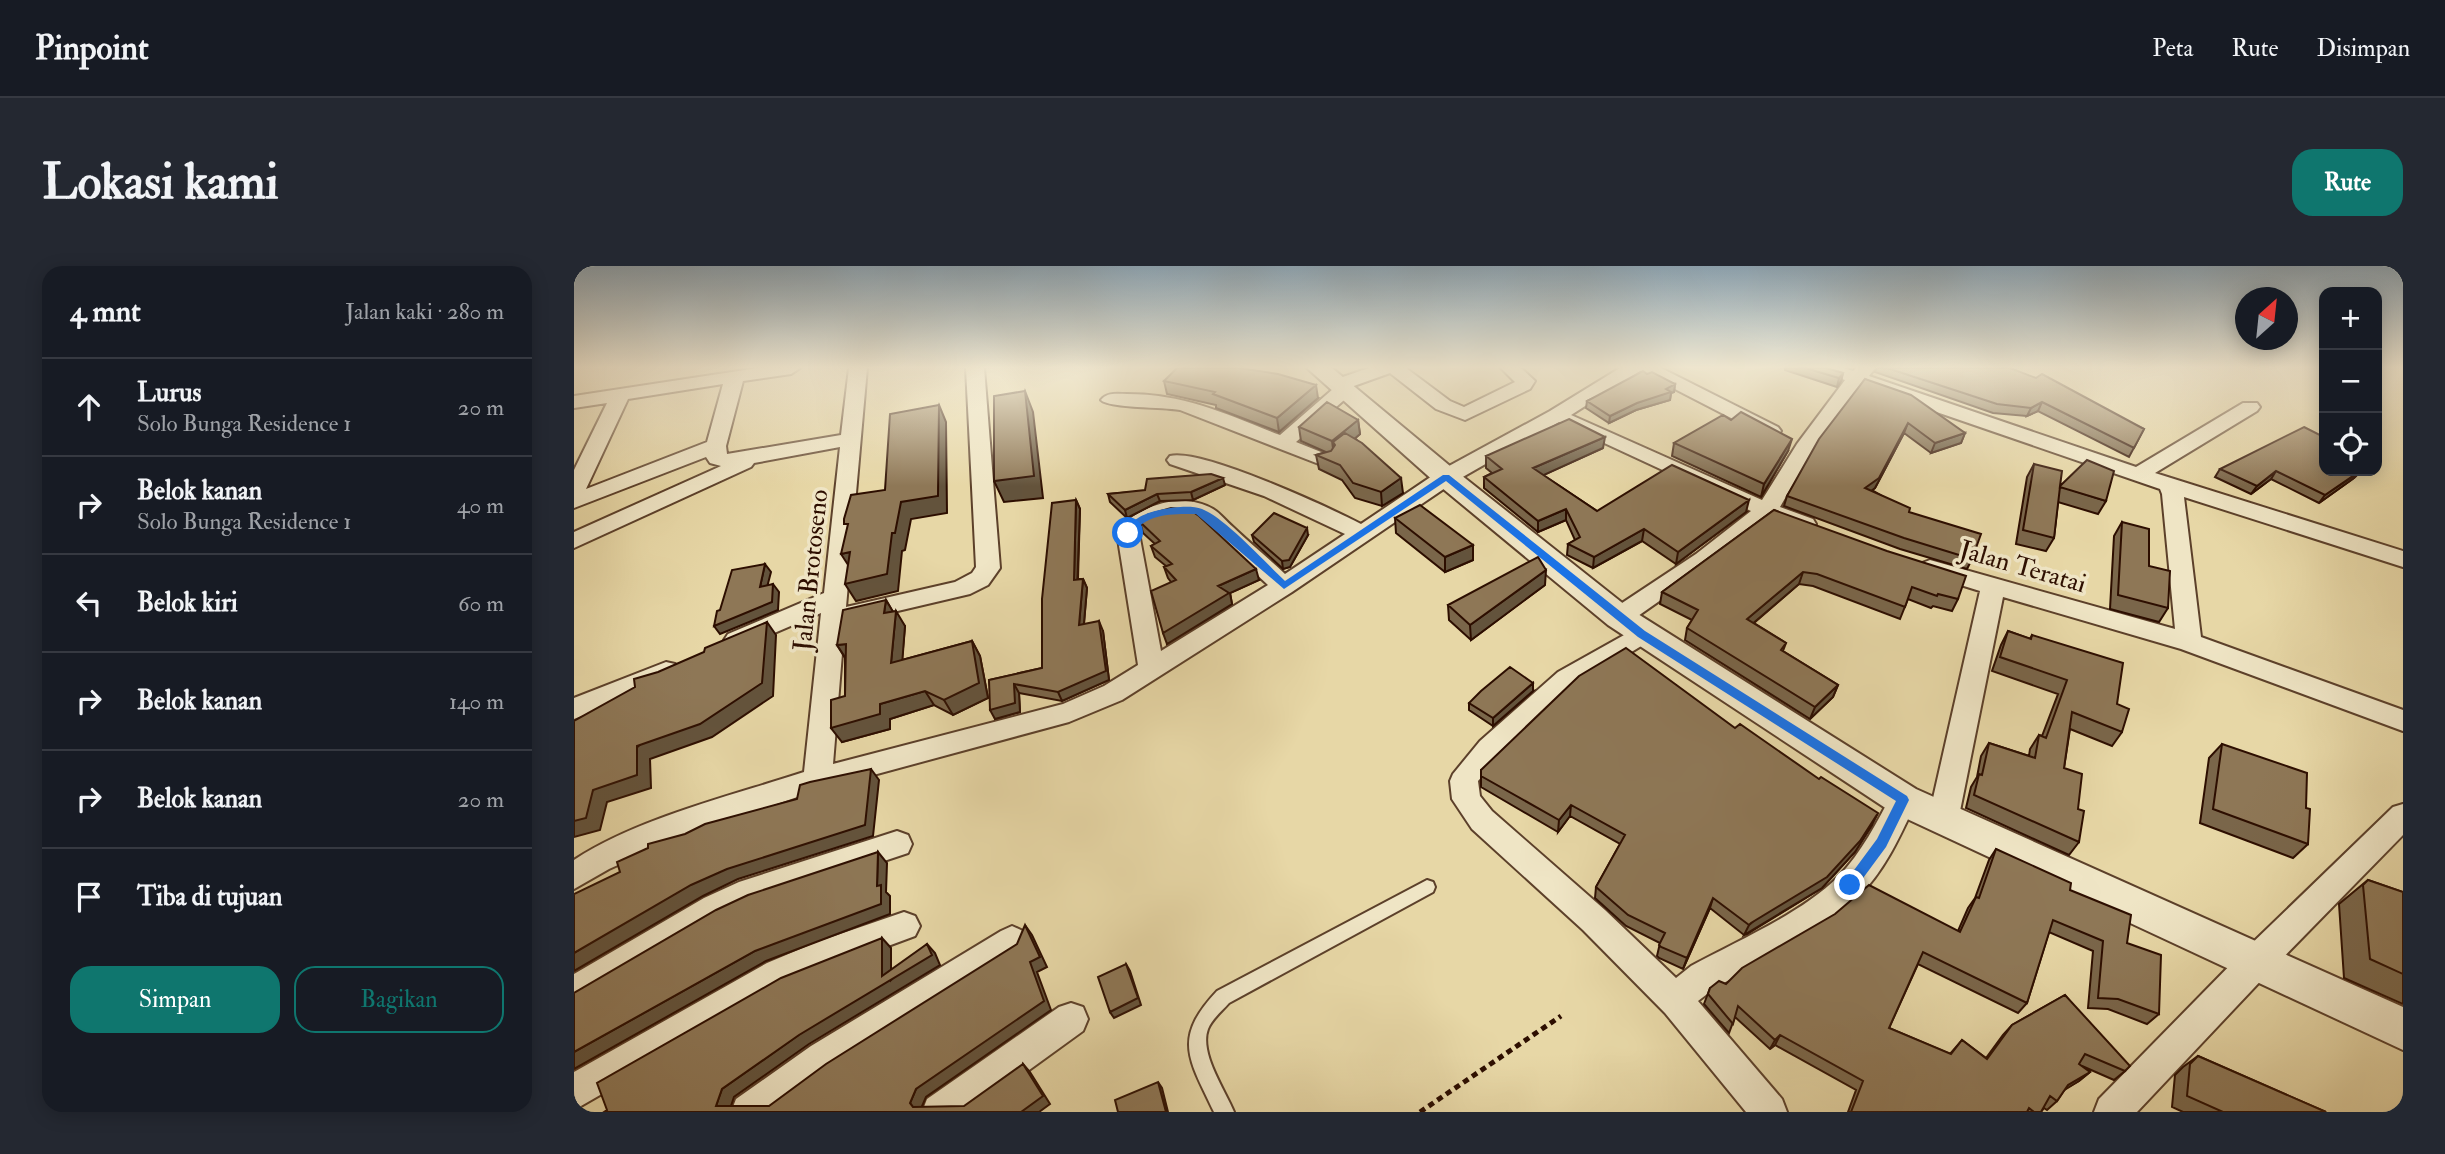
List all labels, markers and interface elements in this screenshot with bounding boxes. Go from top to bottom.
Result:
text: Pinpoint [35,28,149,69]
text: Peta [2152,33,2193,64]
text: Rute [2231,33,2279,64]
text: Disimpan [2317,33,2410,64]
button: Rute [2292,149,2403,216]
text: Lokasi kami [42,152,279,213]
north arrow [2235,287,2298,350]
map controls [2319,287,2382,476]
button: + [2319,287,2382,350]
text: 4 mnt [70,293,141,330]
text: Jalan kaki · 280 m [345,297,504,326]
button: − [2319,350,2382,413]
text: Lurus [137,377,201,409]
icon: ahead [70,388,108,426]
text: 20 m [458,393,504,422]
text: Solo Bunga Residence 1 [137,409,351,438]
button: locate [2319,413,2382,476]
text: Belok kanan [137,475,262,507]
icon: right [70,486,108,524]
street label: Jalan Brotoseno [786,488,835,654]
text: 40 m [457,491,504,520]
text: Solo Bunga Residence 1 [137,507,351,536]
route start [1112,517,1143,548]
street label: Jalan Teratai [1955,533,2090,600]
icon: left [70,584,108,622]
text: Belok kiri [137,587,238,619]
text: 60 m [458,589,504,618]
icon: right [70,682,108,720]
text: Belok kanan [137,685,262,717]
text: 140 m [449,687,504,716]
icon: right [70,780,108,818]
text: Belok kanan [137,783,262,815]
text: 20 m [458,785,504,814]
route end [1834,869,1865,900]
icon: arrive [70,878,108,916]
text: Tiba di tujuan [137,881,282,913]
button: Simpan [70,966,280,1033]
button: Bagikan [294,966,504,1033]

